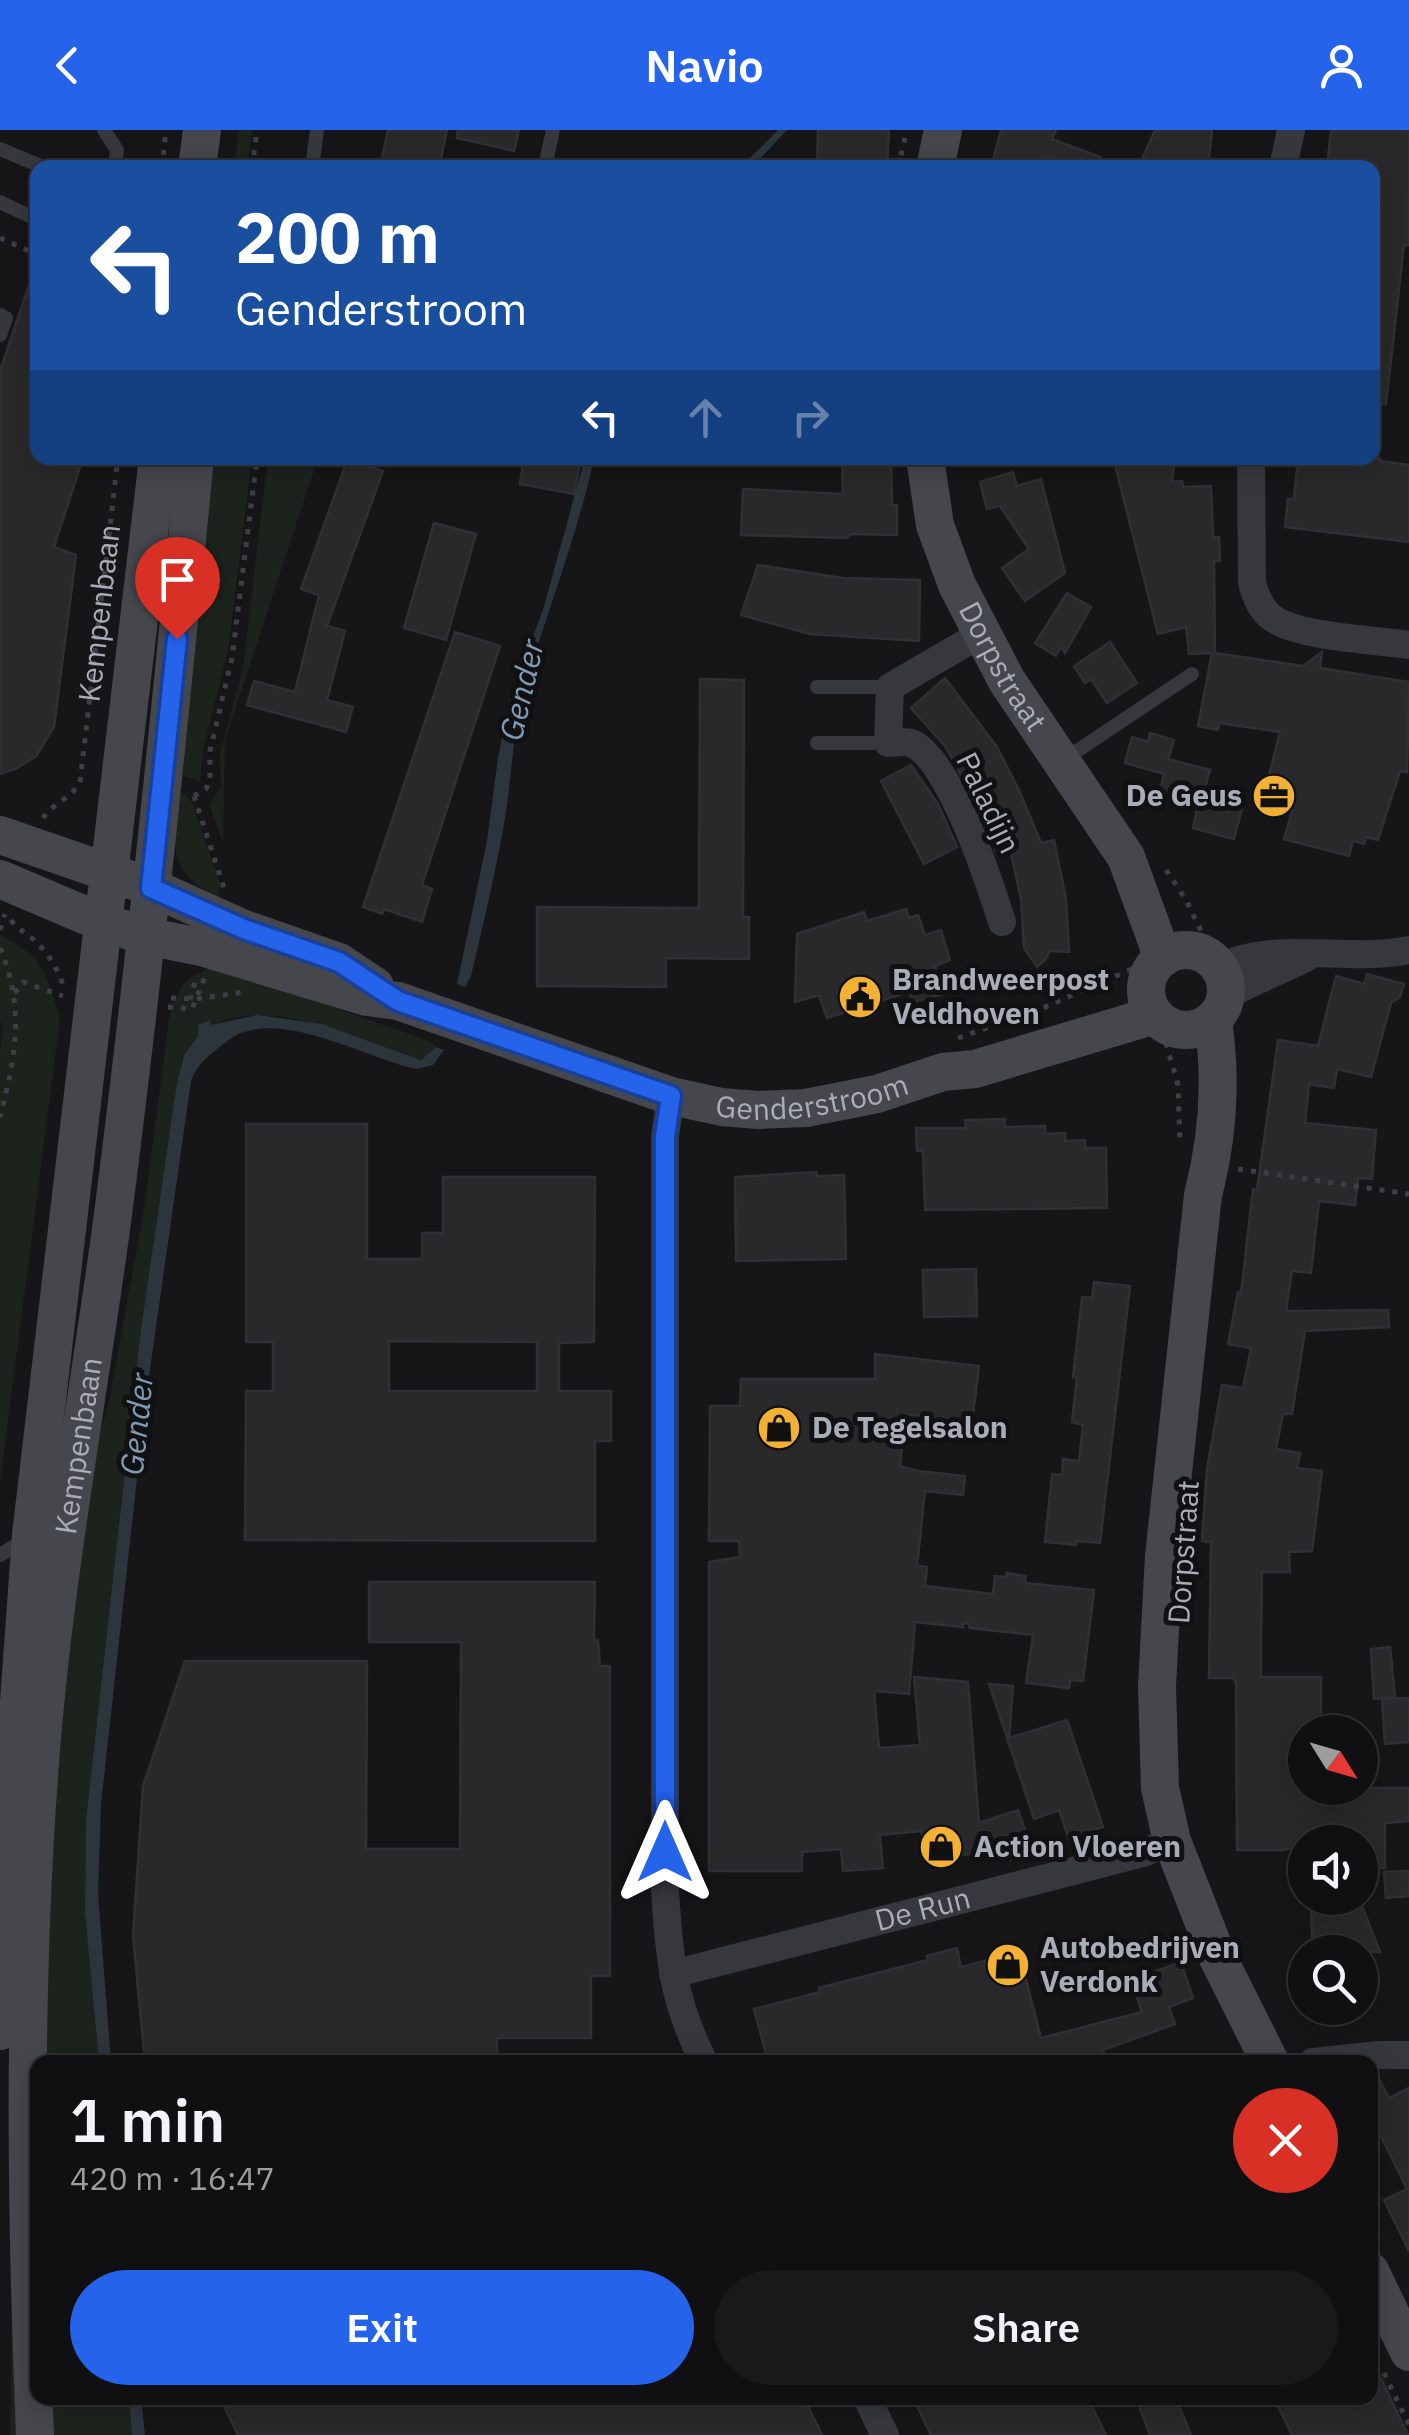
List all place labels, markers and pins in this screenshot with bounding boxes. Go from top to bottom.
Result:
pin [135,537,220,640]
office icon: De Geus [1251,773,1297,819]
place label: De Geus [1126,775,1242,814]
place label: Brandweerpost Veldhoven [892,959,1109,1032]
public building icon: Brandweerpost Veldhoven [837,974,883,1020]
shop icon: De Tegelsalon [756,1405,802,1451]
place label: De Tegelsalon [812,1407,1008,1446]
shop icon: Action Vloeren [918,1824,964,1870]
place label: Action Vloeren [974,1826,1181,1865]
place label: Autobedrijven Verdonk [1040,1927,1240,2000]
shop icon: Autobedrijven Verdonk [985,1942,1031,1988]

